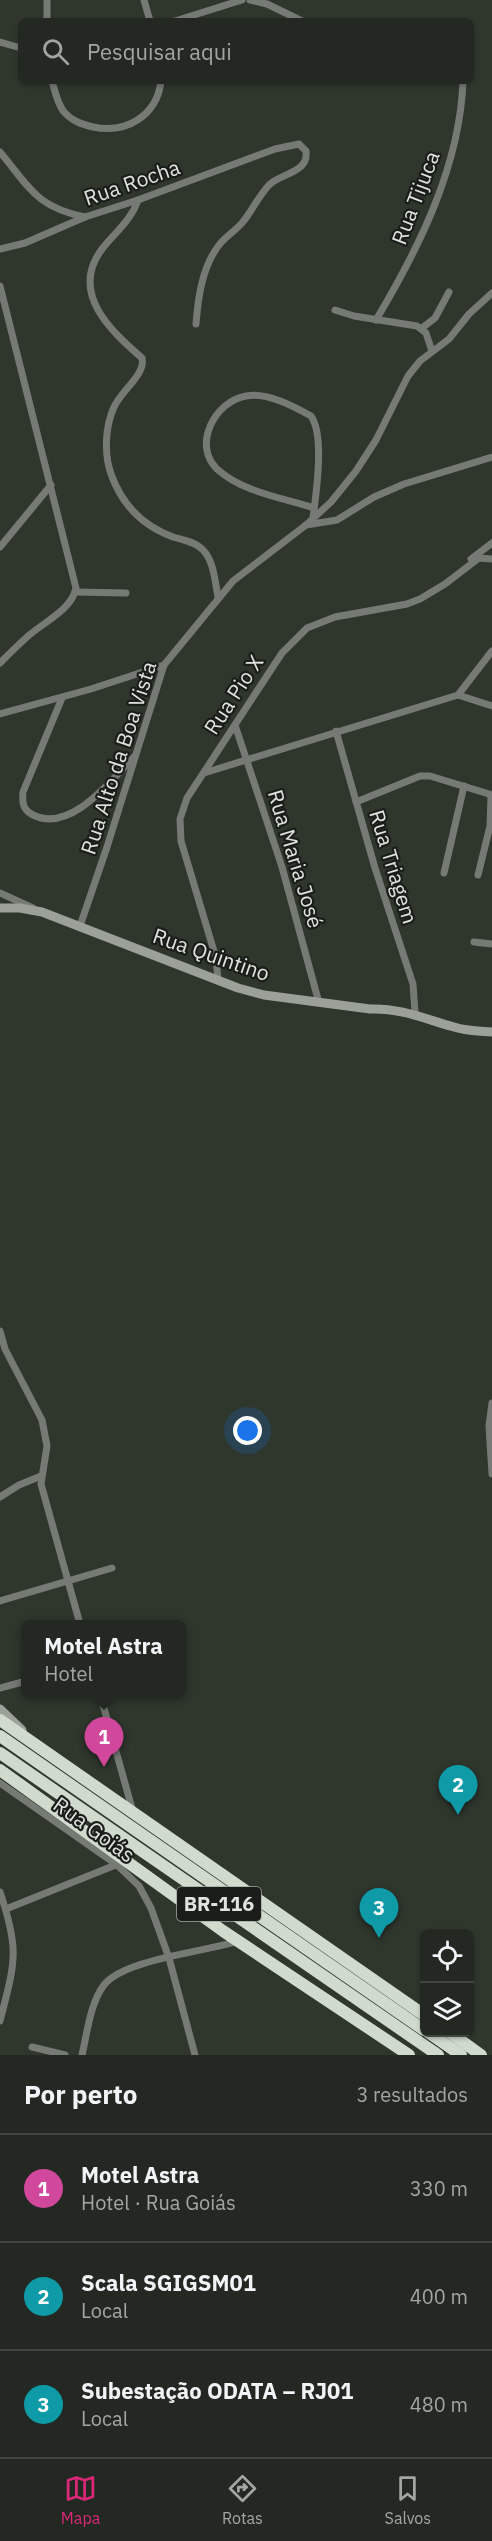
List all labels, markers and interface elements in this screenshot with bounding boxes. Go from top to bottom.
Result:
search box [18,18,474,84]
icon: search [39,35,72,68]
text: Pesquisar aqui [87,37,232,66]
street label: Rua Tijuca [384,147,446,248]
street label: Rua Rocha [80,153,184,212]
street label: Rua Pio X [197,649,269,739]
street label: Rua Alto da Boa Vista [74,658,162,858]
street label: Rua Maria José [262,786,330,931]
street label: Rua Triagem [363,806,425,927]
street label: Rua Quintino [149,921,273,987]
your location [233,1416,262,1445]
popup [21,1620,186,1698]
text: Motel Astra [44,1631,163,1660]
text: Hotel [44,1660,93,1687]
pin: 1 [84,1718,124,1767]
pin: 2 [438,1766,478,1815]
street label: Rua Goiás [48,1790,141,1868]
road number: BR-116 [177,1887,261,1921]
pin: 3 [360,1888,398,1938]
map controls [420,1929,474,2037]
button: locate [420,1929,474,1983]
button: layers [420,1983,474,2037]
text: Por perto [24,2077,137,2111]
text: 3 resultados [356,2081,468,2108]
text: Motel Astra [81,2160,199,2189]
text: 1 [38,2175,50,2202]
text: 330 m [410,2175,468,2202]
text: Hotel · Rua Goiás [81,2189,236,2216]
text: Scala SGIGSM01 [81,2268,256,2297]
text: 2 [38,2283,50,2310]
text: 400 m [410,2283,468,2310]
text: Local [81,2297,128,2324]
text: Subestação ODATA – RJ01 [81,2376,353,2405]
text: 3 [38,2391,50,2418]
text: 480 m [410,2391,468,2418]
text: Local [81,2405,128,2432]
tab: Mapa [61,2472,100,2528]
tab: Rotas [222,2472,263,2528]
tab: Salvos [385,2472,431,2528]

